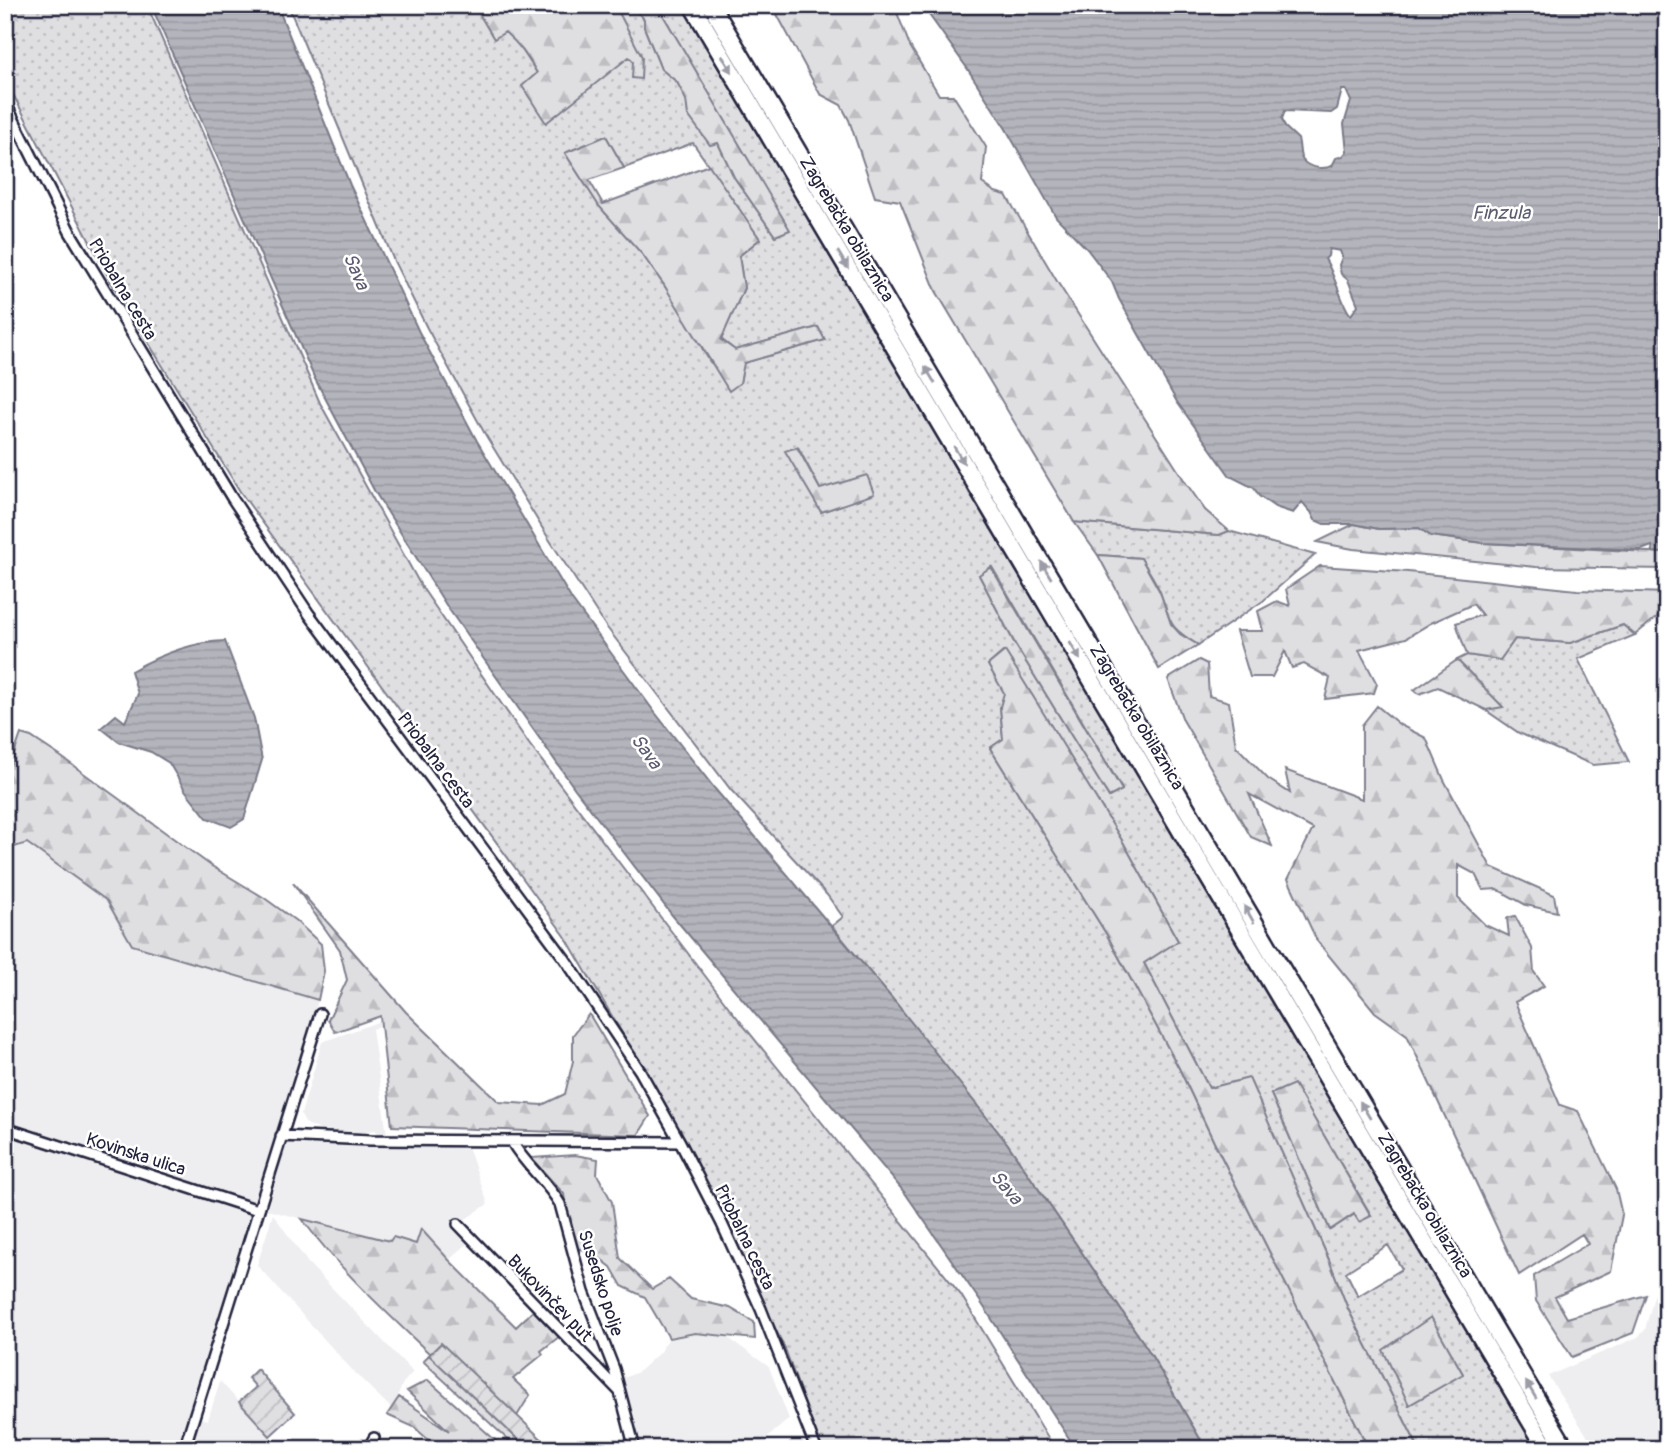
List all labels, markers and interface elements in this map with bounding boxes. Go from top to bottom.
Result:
one-way arrow [721,54,733,74]
street label: Zagrebačka obilaznica [794,152,899,306]
water label: Finzula [1472,201,1531,225]
street label: Priobalna cesta [83,234,162,344]
water label: Sava [338,250,375,294]
one-way arrow [837,250,849,269]
one-way arrow [924,365,936,384]
one-way arrow [953,446,965,465]
one-way arrow [1040,561,1052,580]
street label: Zagrebačka obilaznica [1084,640,1189,794]
one-way arrow [1069,641,1081,661]
street label: Priobalna cesta [392,708,479,813]
water label: Sava [626,729,667,775]
one-way arrow [1243,904,1255,924]
one-way arrow [1359,1100,1371,1119]
street label: Kovinska ulica [83,1128,189,1181]
street label: Zagrebačka obilaznica [1372,1128,1477,1282]
water label: Sava [985,1166,1028,1211]
street label: Priobalna cesta [709,1181,780,1294]
street label: Susedsko polje [573,1227,628,1339]
street label: Bukovinčev put [502,1250,598,1347]
one-way arrow [1525,1381,1537,1400]

